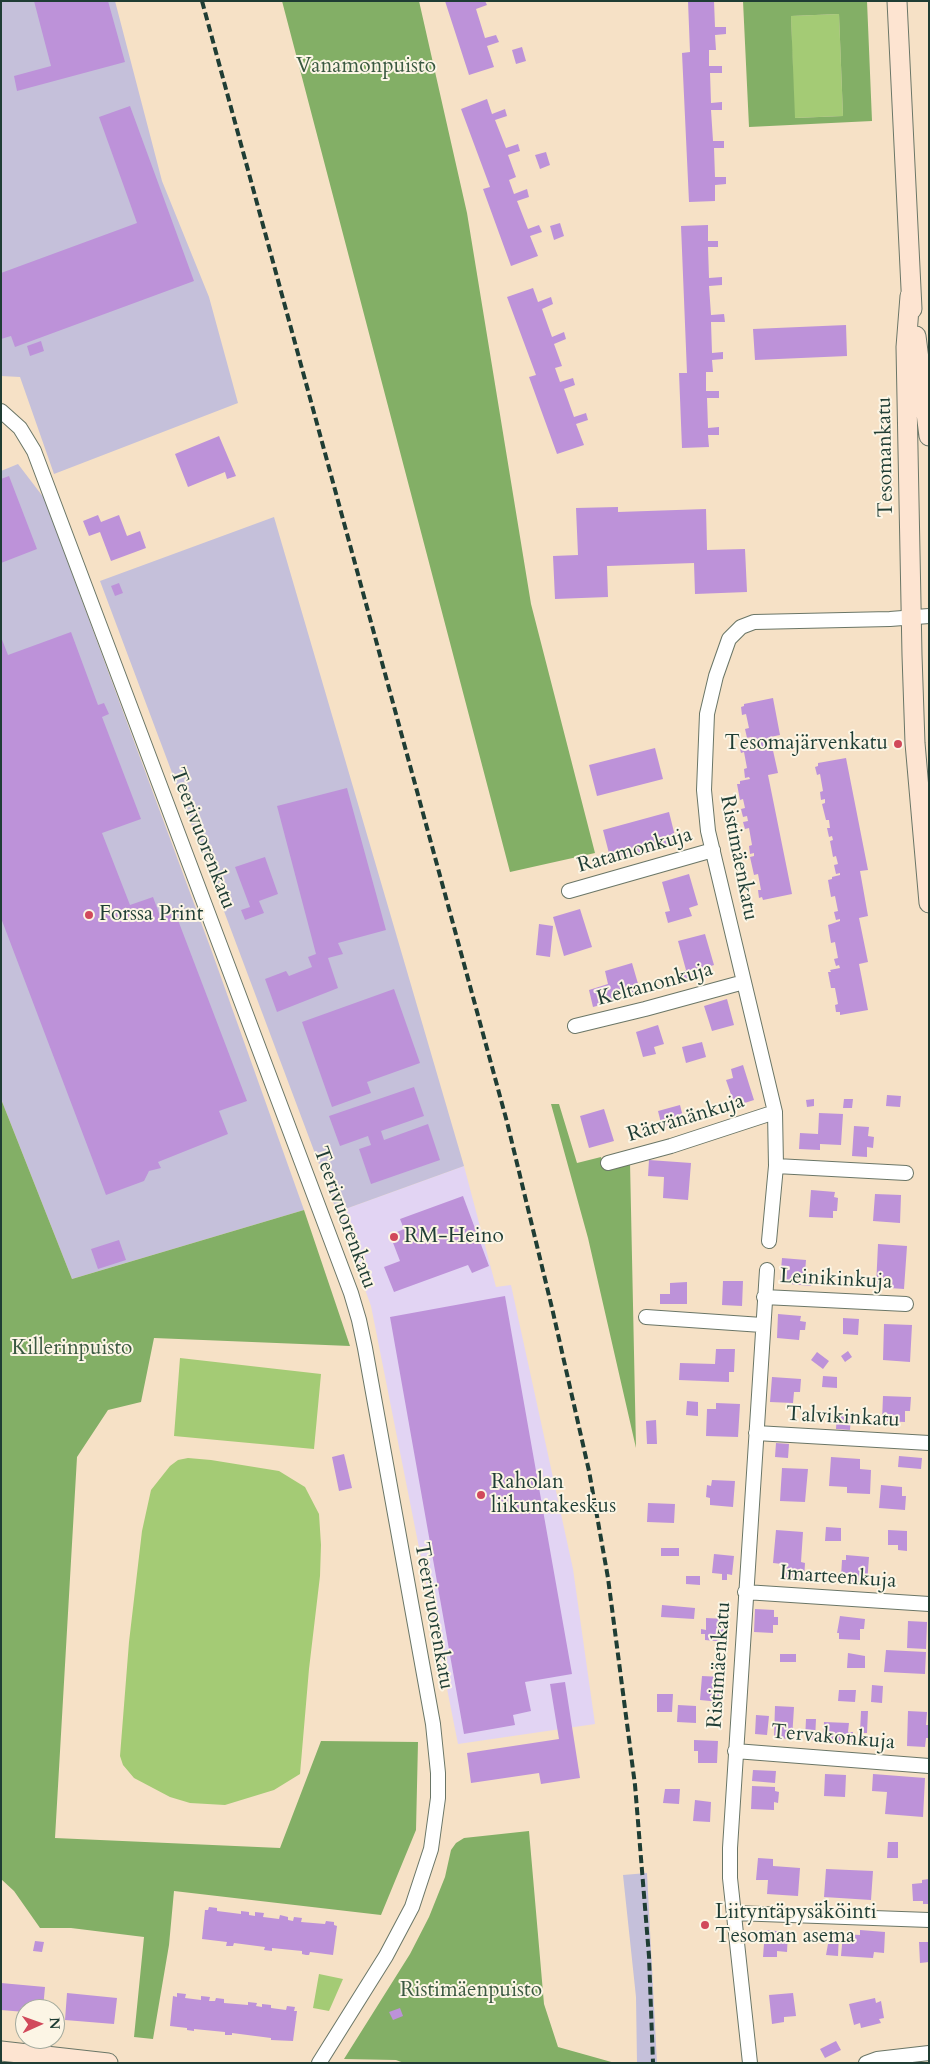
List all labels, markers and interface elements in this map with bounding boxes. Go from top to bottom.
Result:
park label: Vanamonpuisto [296,54,436,80]
street label: Tesomankatu [872,397,900,517]
place label: Tesomajärvenkatu [724,731,888,757]
marker: Tesomajärvenkatu [892,738,904,750]
street label: Teerivuorenkatu [164,765,240,913]
street label: Ristimäenkatu [714,793,762,923]
street label: Ratamonkuja [575,823,695,879]
place label: Forssa Print [99,902,203,928]
marker: Forssa Print [83,909,95,921]
street label: Keltanonkuja [594,957,716,1013]
street label: Rätvänänkuja [624,1089,748,1149]
street label: Teerivuorenkatu [307,1144,381,1292]
place label: RM-Heino [404,1224,504,1250]
marker: RM-Heino [388,1231,400,1243]
street label: Leinikinkuja [779,1264,893,1296]
park label: Killerinpuisto [12,1336,132,1362]
street label: Talvikinkatu [785,1402,901,1434]
place label: Raholan liikuntakeskus [491,1470,616,1520]
marker: Raholan liikuntakeskus [475,1489,487,1501]
street label: Teerivuorenkatu [408,1540,458,1692]
street label: Imarteenkuja [779,1561,897,1595]
street label: Ristimäenkatu [703,1601,737,1729]
street label: Tervakonkuja [770,1720,896,1756]
place label: Liityntäpysäköinti Tesoman asema [715,1900,877,1950]
marker: Liityntäpysäköinti Tesoman asema [699,1919,711,1931]
park label: Ristimäenpuisto [400,1978,542,2004]
north arrow [15,1999,65,2049]
text: N [45,2017,64,2030]

